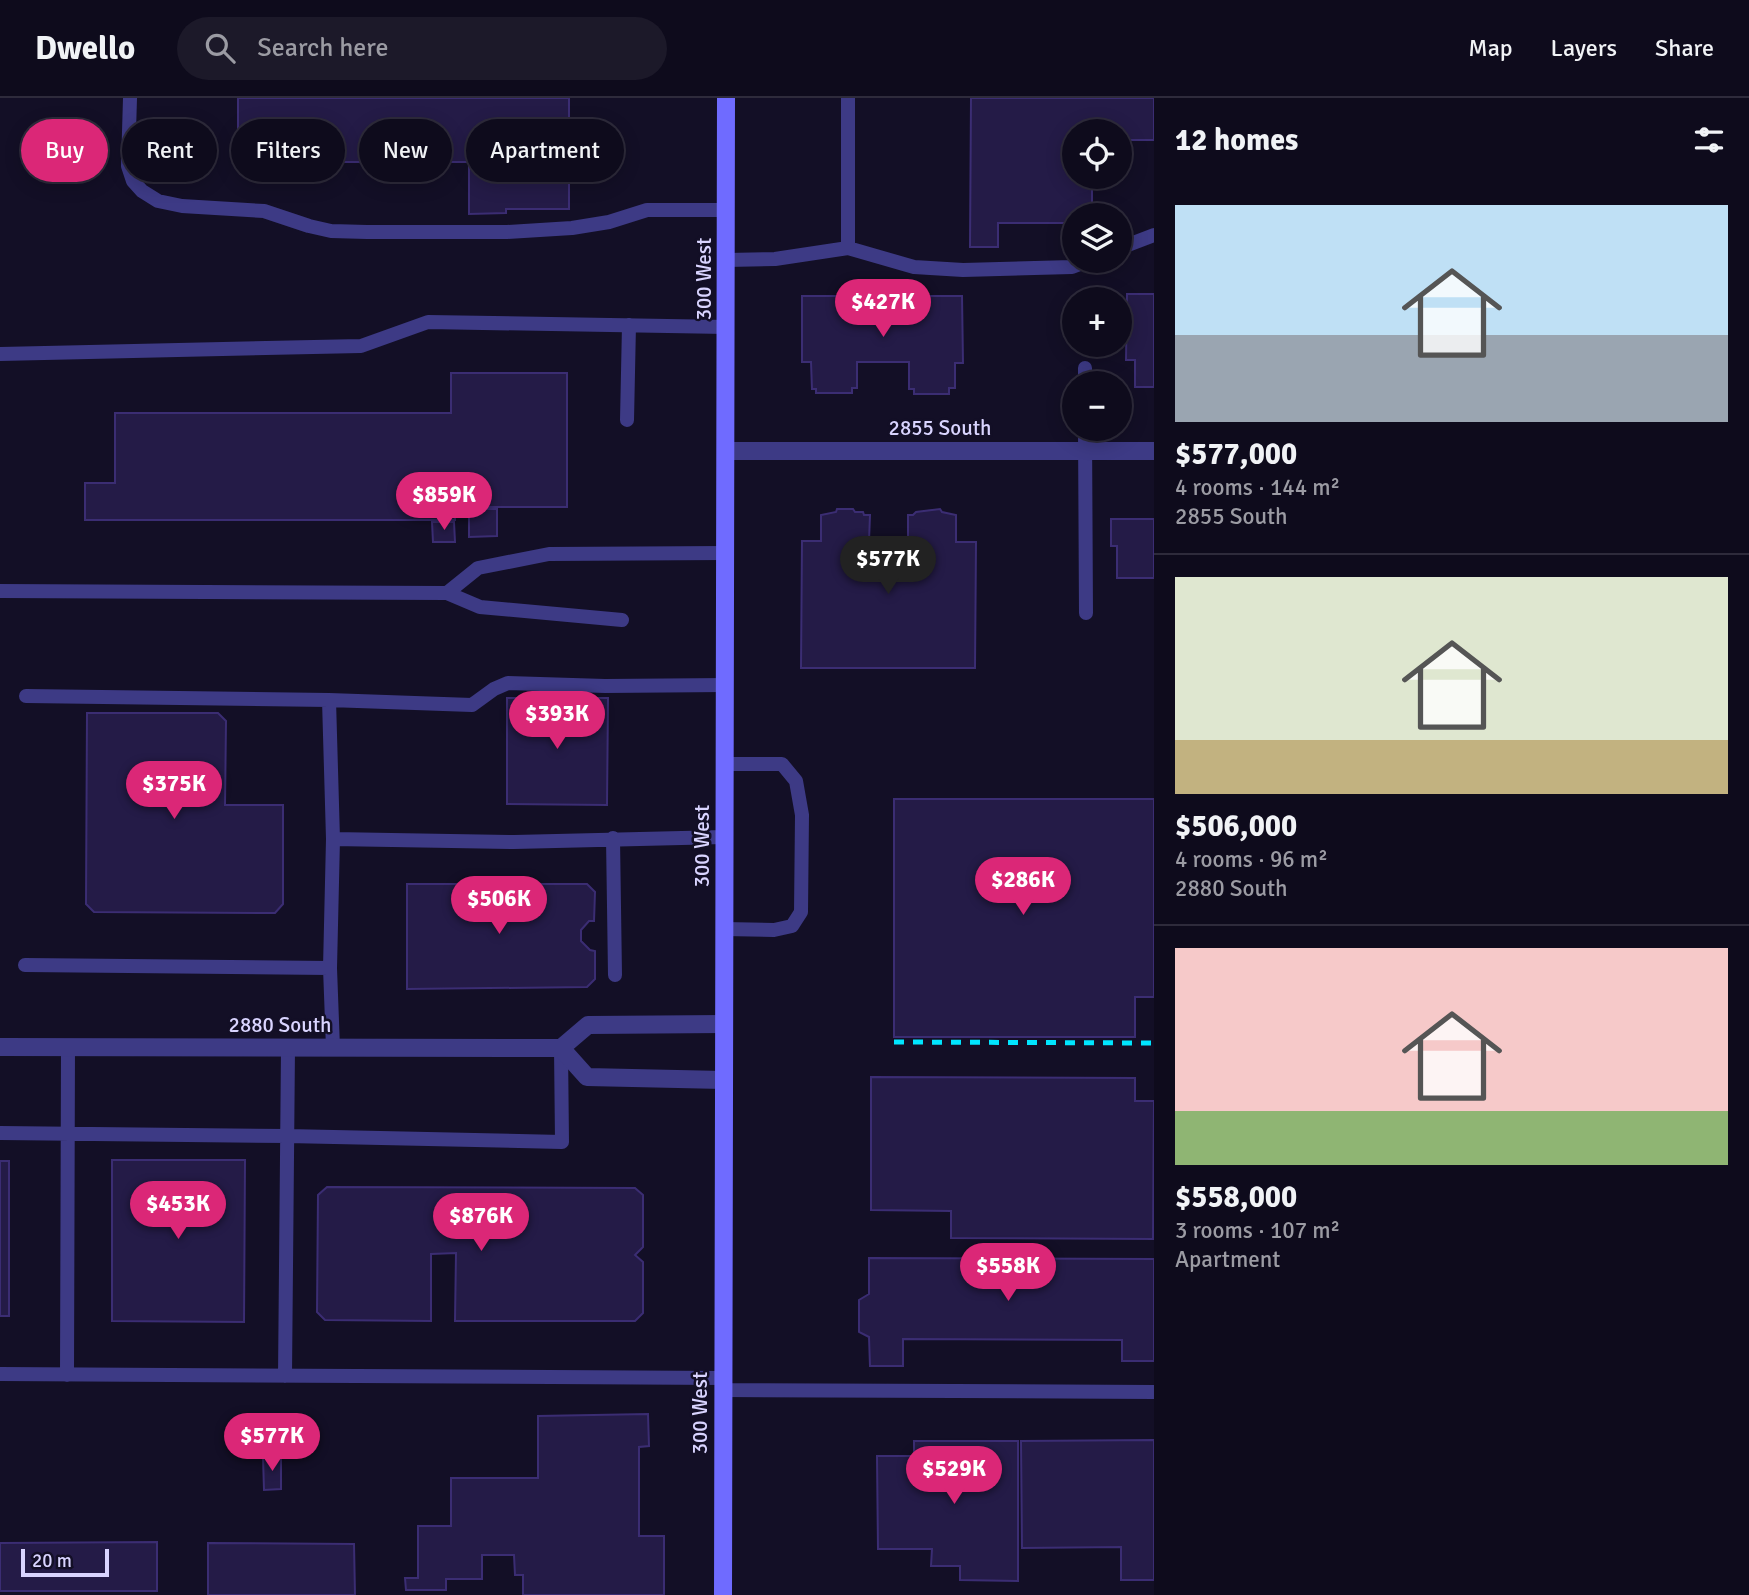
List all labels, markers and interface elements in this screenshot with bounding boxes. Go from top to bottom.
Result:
search box [177,17,667,80]
text: Dwello [35,28,135,69]
icon: search [201,29,239,67]
text: Search here [257,32,388,64]
text: Map [1468,33,1513,63]
text: Layers [1551,33,1617,63]
text: Share [1655,33,1714,63]
chip: Buy [21,119,108,182]
chip: Rent [122,119,217,182]
chip: Filters [231,119,345,182]
chip: New [359,119,452,182]
chip: Apartment [466,119,624,182]
map controls [1062,119,1132,441]
button: locate [1062,119,1132,189]
icon: filters [1690,121,1728,159]
text: 12 homes [1175,122,1298,159]
button: layers [1062,203,1132,273]
street label: 300 West [691,238,717,320]
icon: home [1389,250,1515,376]
pin: $427K [834,280,932,339]
text: $427K [851,287,915,316]
button: + [1062,287,1132,357]
button: − [1062,371,1132,441]
street label: 2855 South [889,415,991,441]
text: $577,000 [1175,436,1297,473]
pin: $859K [395,472,493,532]
text: 4 rooms · 144 m² [1175,473,1340,502]
text: $859K [412,480,476,509]
text: 2855 South [1175,502,1288,531]
pin: $577K [839,536,937,596]
text: $577K [856,544,920,573]
icon: home [1389,622,1515,748]
pin: $393K [508,692,606,751]
text: $393K [525,699,589,728]
pin: $375K [125,762,223,821]
text: $375K [142,769,206,798]
street label: 300 West [689,805,715,887]
text: $506,000 [1175,808,1297,845]
text: 4 rooms · 96 m² [1175,845,1328,874]
pin: $286K [974,858,1072,917]
text: $286K [991,865,1055,894]
text: 2880 South [1175,874,1288,903]
pin: $506K [450,876,548,936]
text: $506K [467,884,531,913]
icon: home [1389,993,1515,1119]
street label: 2880 South [229,1012,331,1038]
text: $558,000 [1175,1179,1297,1216]
pin: $453K [129,1182,227,1241]
text: $453K [146,1189,210,1218]
pin: $876K [432,1194,530,1253]
text: $876K [449,1201,513,1230]
text: 3 rooms · 107 m² [1175,1216,1340,1245]
pin: $558K [959,1244,1057,1303]
text: Apartment [1175,1245,1280,1274]
text: $558K [976,1251,1040,1280]
street label: 300 West [687,1372,713,1454]
pin: $577K [223,1414,321,1473]
text: $577K [240,1421,304,1450]
pin: $529K [905,1446,1003,1506]
text: $529K [922,1454,986,1483]
scale bar [21,1546,108,1578]
text: 20 m [32,1549,72,1573]

